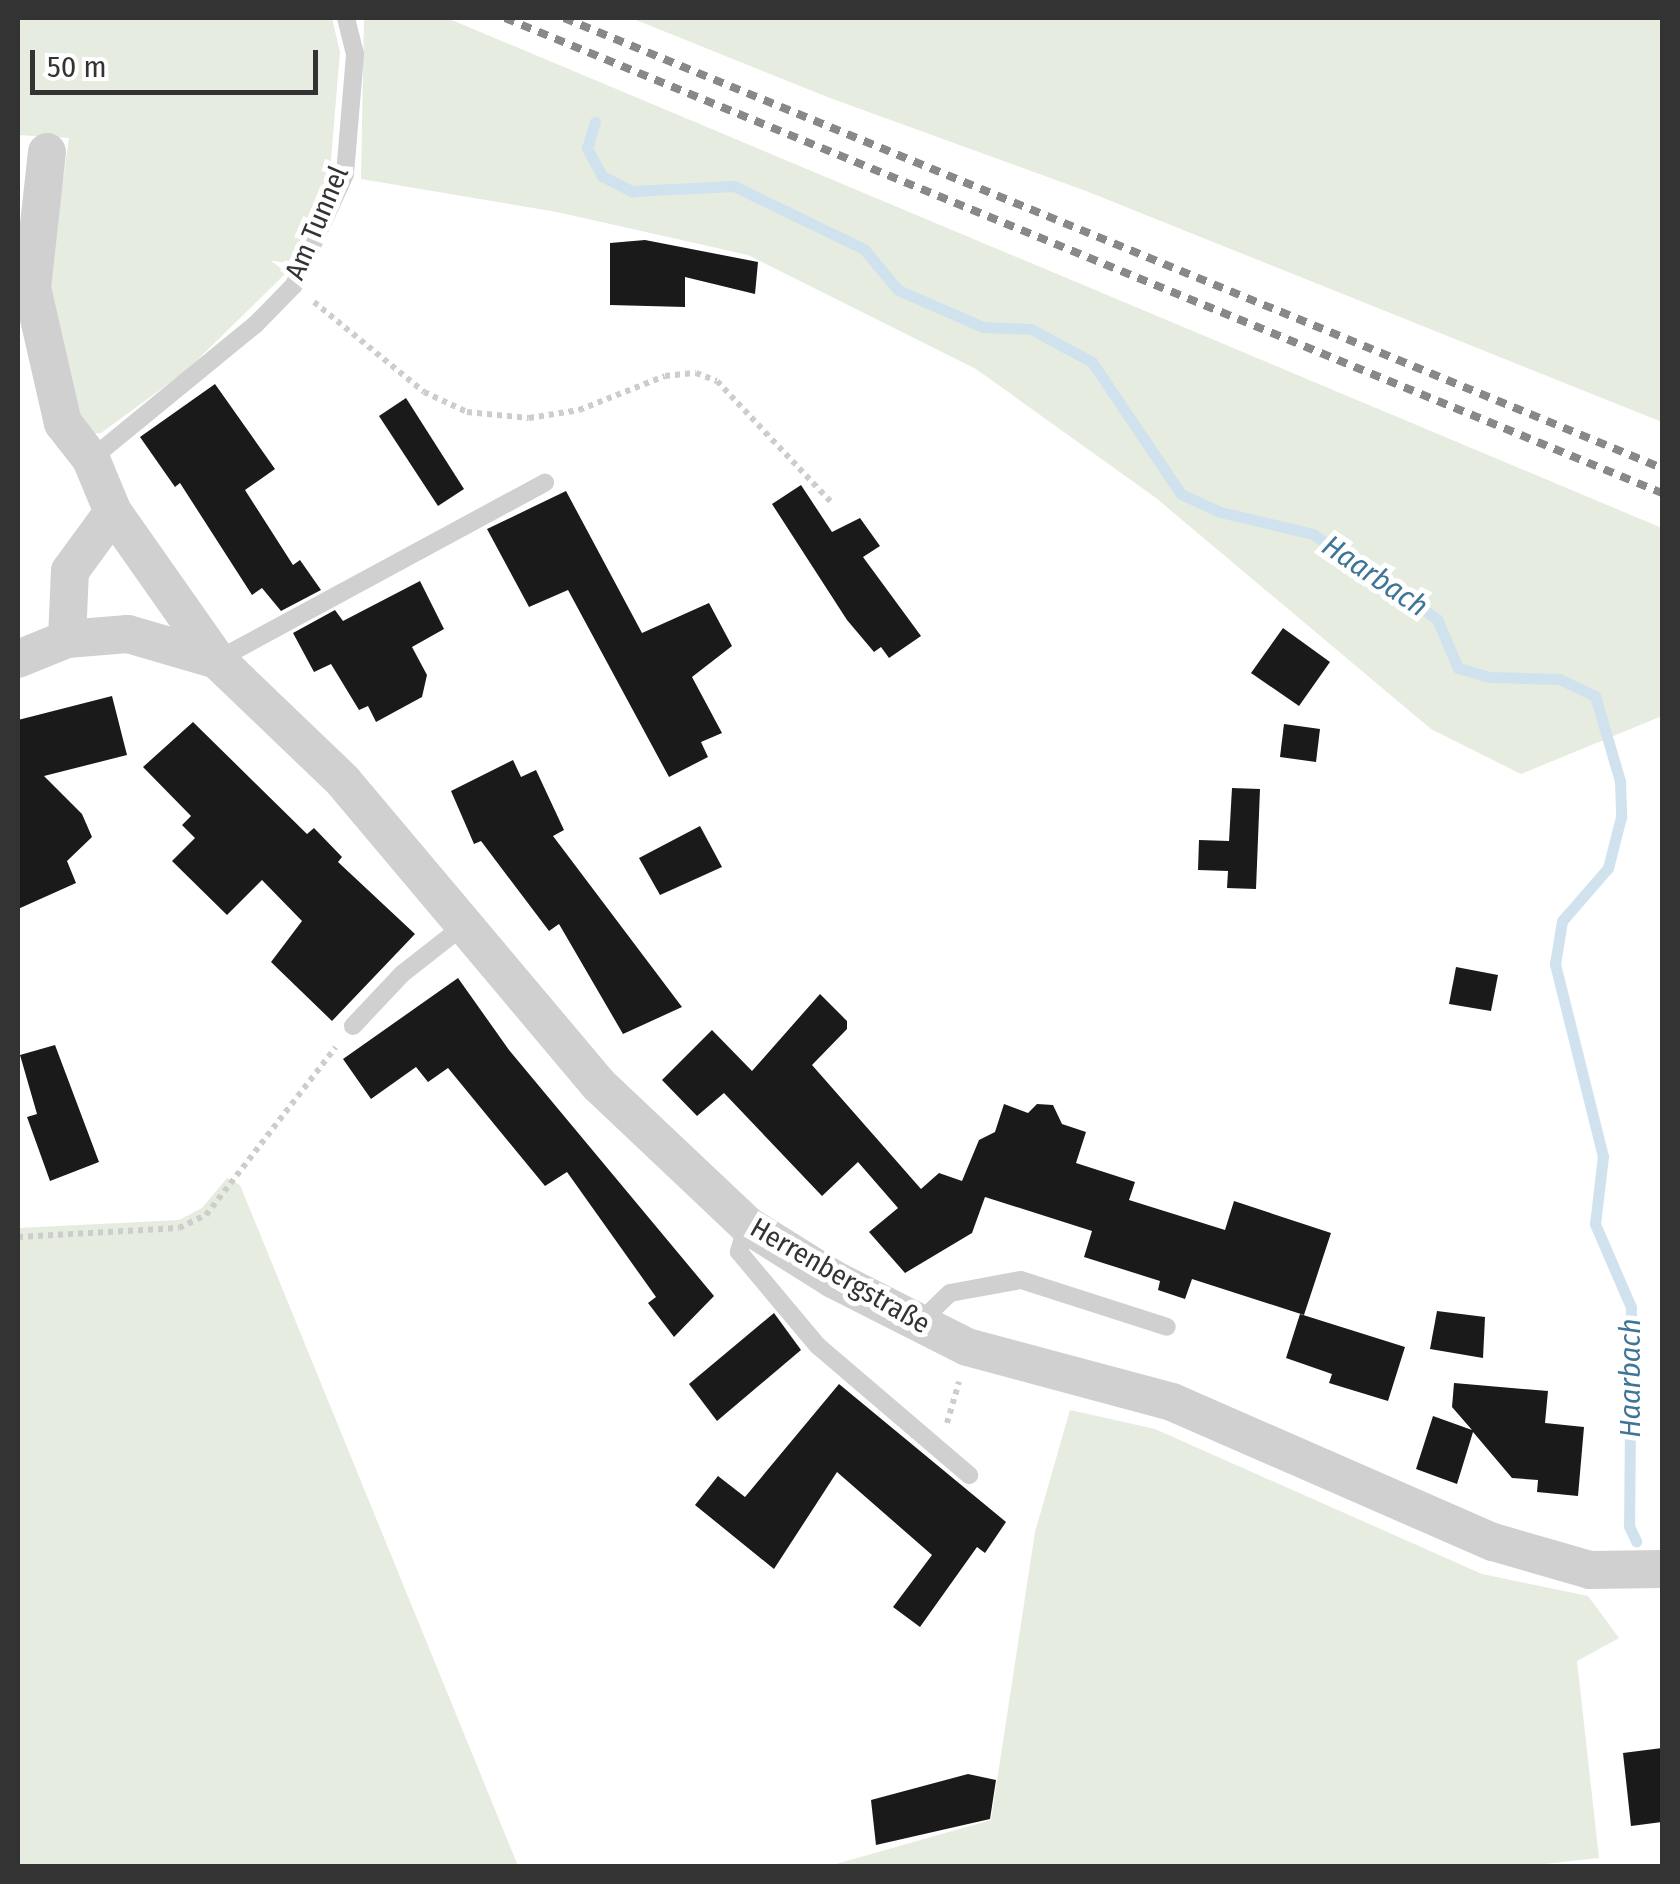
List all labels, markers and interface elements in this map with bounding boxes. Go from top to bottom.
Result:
scale bar [35,30,322,92]
text: 50 m [47,49,107,85]
street label: Am Tunnel [278,161,356,285]
water label: Haarbach [1315,528,1435,624]
street label: Herrenbergstraße [744,1211,936,1341]
water label: Haarbach [1612,1318,1648,1438]

